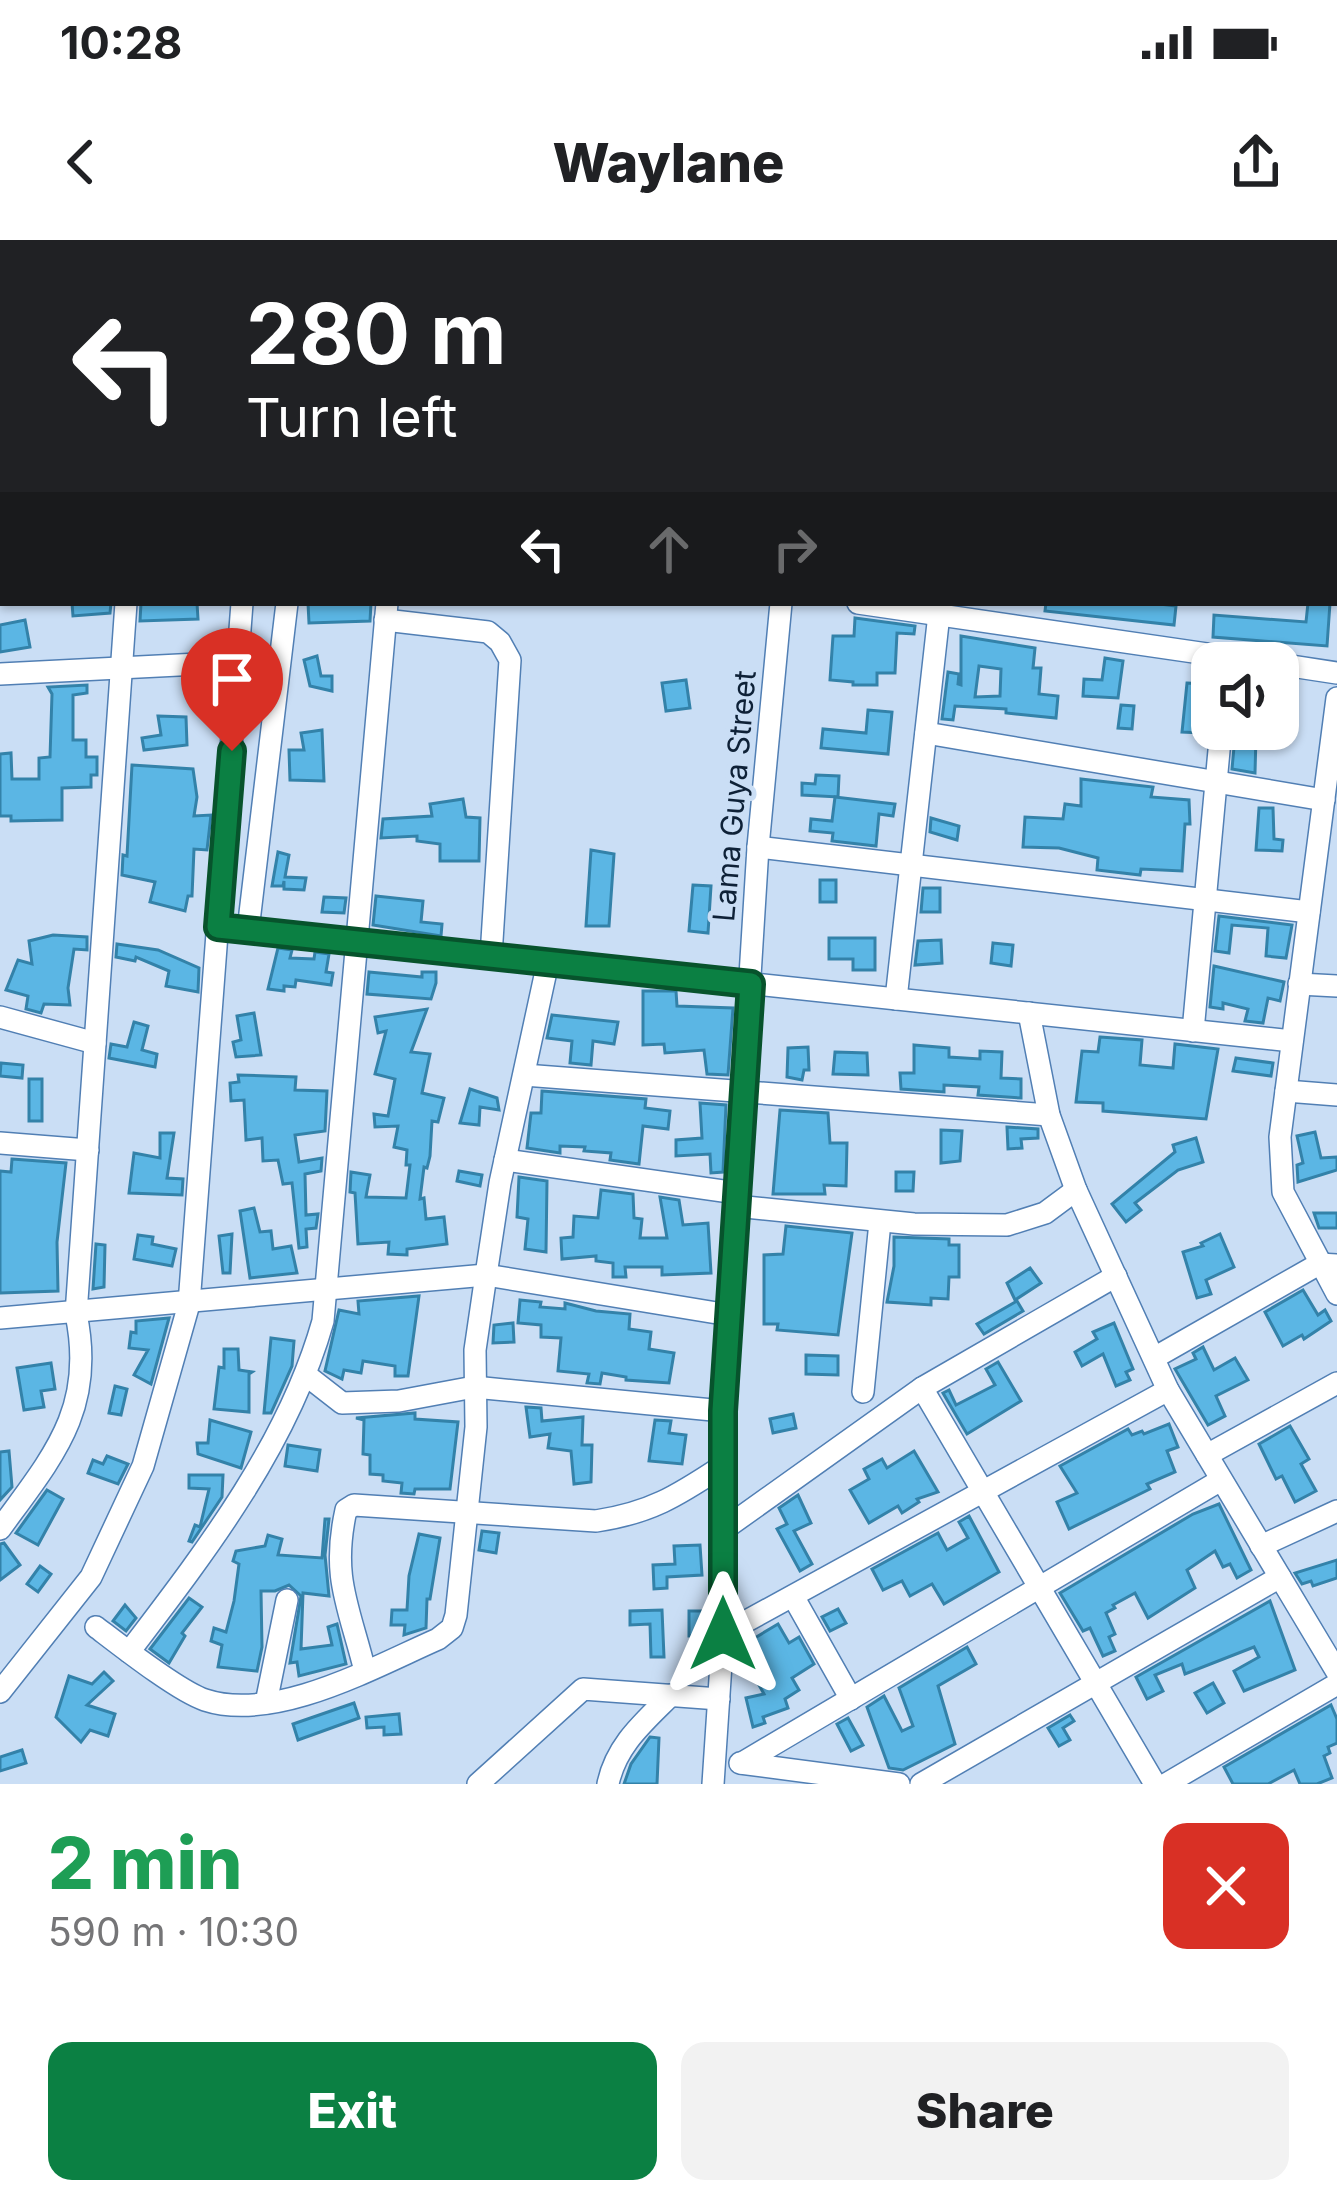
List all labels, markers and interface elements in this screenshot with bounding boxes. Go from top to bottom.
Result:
text: 10:28 [60,15,182,70]
icon: back [48,129,114,195]
icon: share [1223,129,1289,195]
text: Waylane [553,130,784,195]
text: 280 m [246,283,507,384]
icon: left [48,288,204,444]
text: Turn left [246,385,457,450]
icon: left [510,516,576,582]
icon: ahead [636,516,702,582]
icon: right [762,516,828,582]
pin [181,628,283,751]
map controls [1191,642,1299,750]
button: sound [1191,642,1299,750]
icon: arrive [199,646,265,712]
street label: Lama Guya Street [705,669,763,923]
position arrow [660,1571,786,1697]
text: 2 min [48,1819,243,1906]
button: close [1163,1823,1289,1949]
text: 590 m · 10:30 [48,1908,299,1955]
button: Exit [48,2042,657,2180]
button: Share [681,2042,1289,2180]

